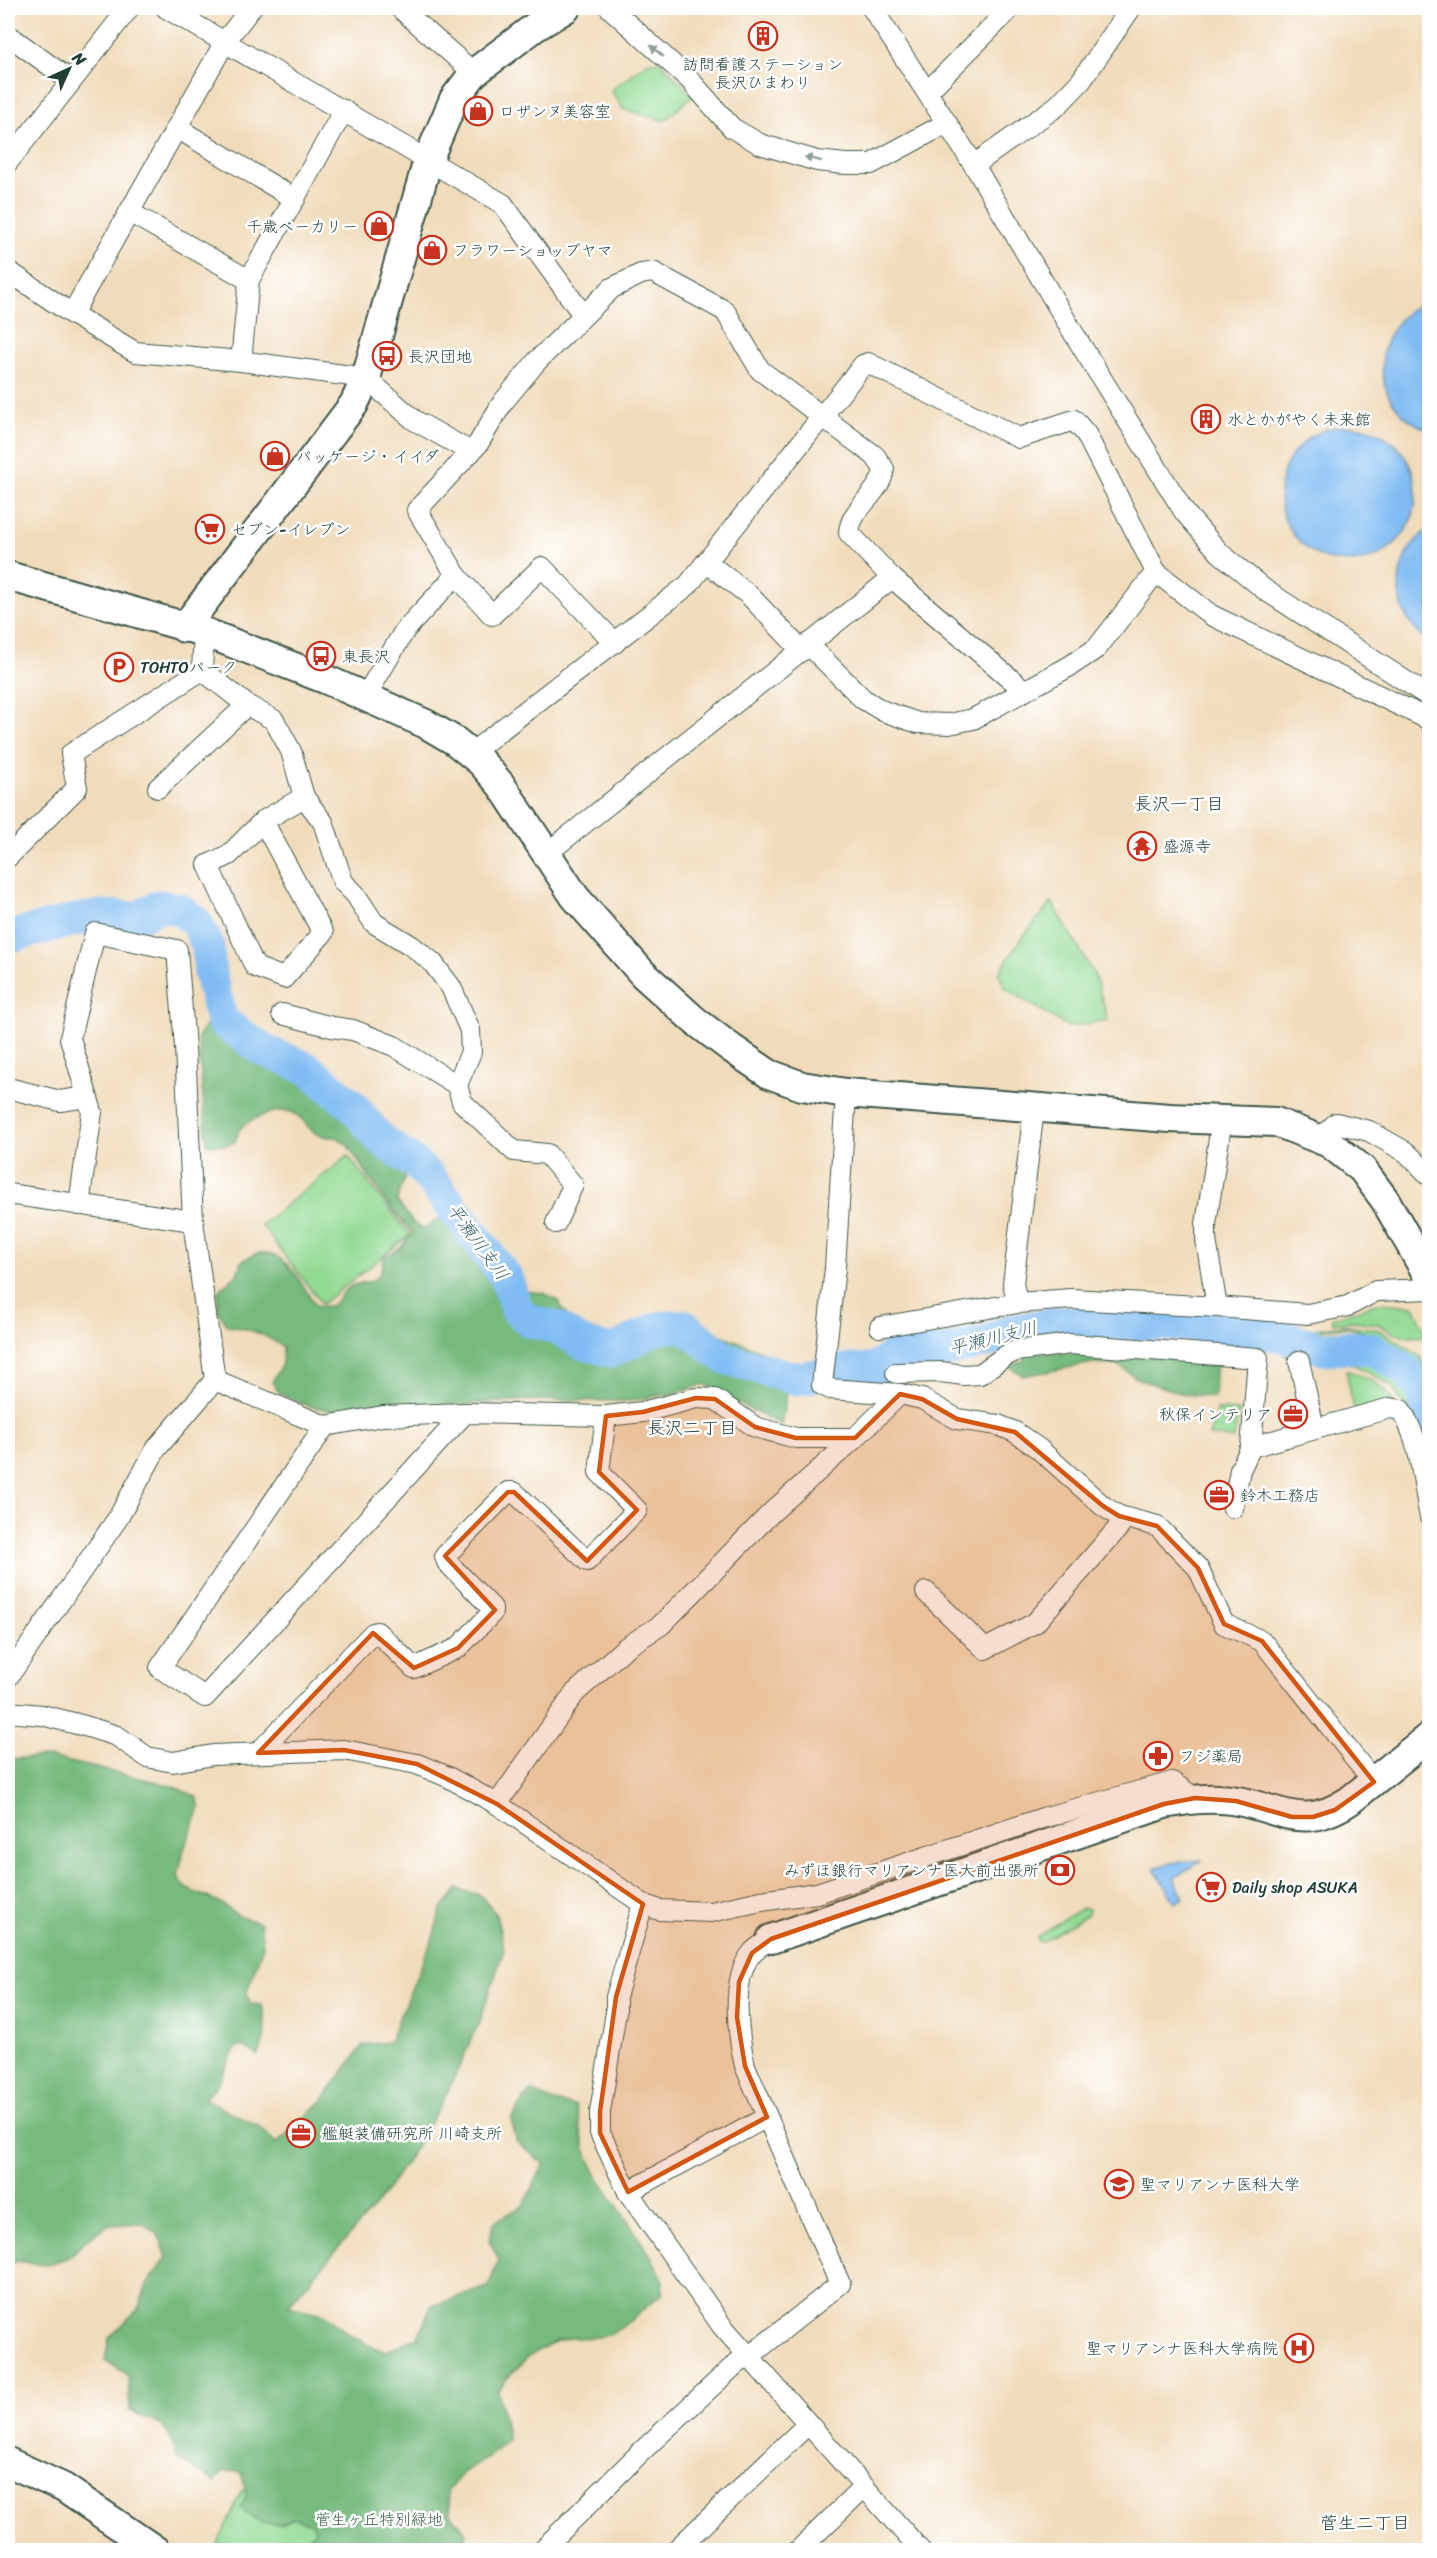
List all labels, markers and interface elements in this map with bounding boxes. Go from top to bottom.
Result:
building icon: 訪問看護ステーション 長沢ひまわり [747,20,779,52]
north arrow [39,39,99,99]
text: N [64,44,94,74]
one-way arrow [650,45,665,58]
place label: 訪問看護ステーション 長沢ひまわり [683,50,843,97]
shop icon: ロザンヌ美容室 [462,95,494,127]
place label: ロザンヌ美容室 [499,97,611,126]
one-way arrow [804,154,822,164]
shop icon: 千歳ベーカリー [363,210,395,242]
place label: 千歳ベーカリー [246,212,358,241]
shop icon: フラワーショップヤマ [416,234,448,266]
place label: フラワーショップヤマ [453,236,613,265]
bus stop icon: 長沢団地 [371,340,403,372]
place label: 長沢団地 [408,342,472,371]
building icon: 水とかがやく未来館 [1190,403,1222,435]
place label: 水とかがやく未来館 [1227,405,1371,434]
shop icon: パッケージ・イイダ [259,440,291,472]
place label: パッケージ・イイダ [296,442,439,471]
supermarket icon: セブン-イレブン [194,513,226,545]
place label: セブン-イレブン [231,515,350,544]
bus stop icon: 東長沢 [305,640,337,672]
place label: 東長沢 [342,642,390,671]
parking icon: TOHTOパーク [103,651,135,683]
place label: TOHTOパーク [140,653,237,682]
district label: 長沢一丁目 [1134,788,1224,820]
temple icon: 盛源寺 [1126,830,1158,862]
place label: 盛源寺 [1163,832,1211,861]
water label: 平瀬川支川 [439,1196,517,1288]
water label: 平瀬川支川 [945,1312,1041,1364]
office icon: 秋保インテリア [1277,1398,1309,1430]
place label: 秋保インテリア [1159,1400,1272,1429]
district label: 長沢二丁目 [647,1412,737,1444]
office icon: 鈴木工務店 [1203,1479,1235,1511]
place label: 鈴木工務店 [1240,1481,1320,1510]
pharmacy icon: フジ薬局 [1142,1740,1174,1772]
place label: フジ薬局 [1179,1742,1243,1771]
bank icon: みずほ銀行マリアンナ医大前出張所 [1044,1854,1076,1886]
place label: みずほ銀行マリアンナ医大前出張所 [784,1856,1039,1885]
supermarket icon: Daily shop ASUKA [1195,1871,1227,1903]
place label: Daily shop ASUKA [1232,1873,1358,1902]
office icon: 艦艇装備研究所 川崎支所 [285,2117,317,2149]
place label: 艦艇装備研究所 川崎支所 [322,2119,502,2148]
school or university icon: 聖マリアンナ医科大学 [1103,2168,1135,2200]
place label: 聖マリアンナ医科大学 [1140,2170,1300,2199]
hospital icon: 聖マリアンナ医科大学病院 [1283,2332,1315,2364]
place label: 聖マリアンナ医科大学病院 [1086,2334,1278,2363]
park label: 菅生ヶ丘特別緑地 [315,2505,443,2534]
district label: 菅生二丁目 [1320,2507,1410,2539]

